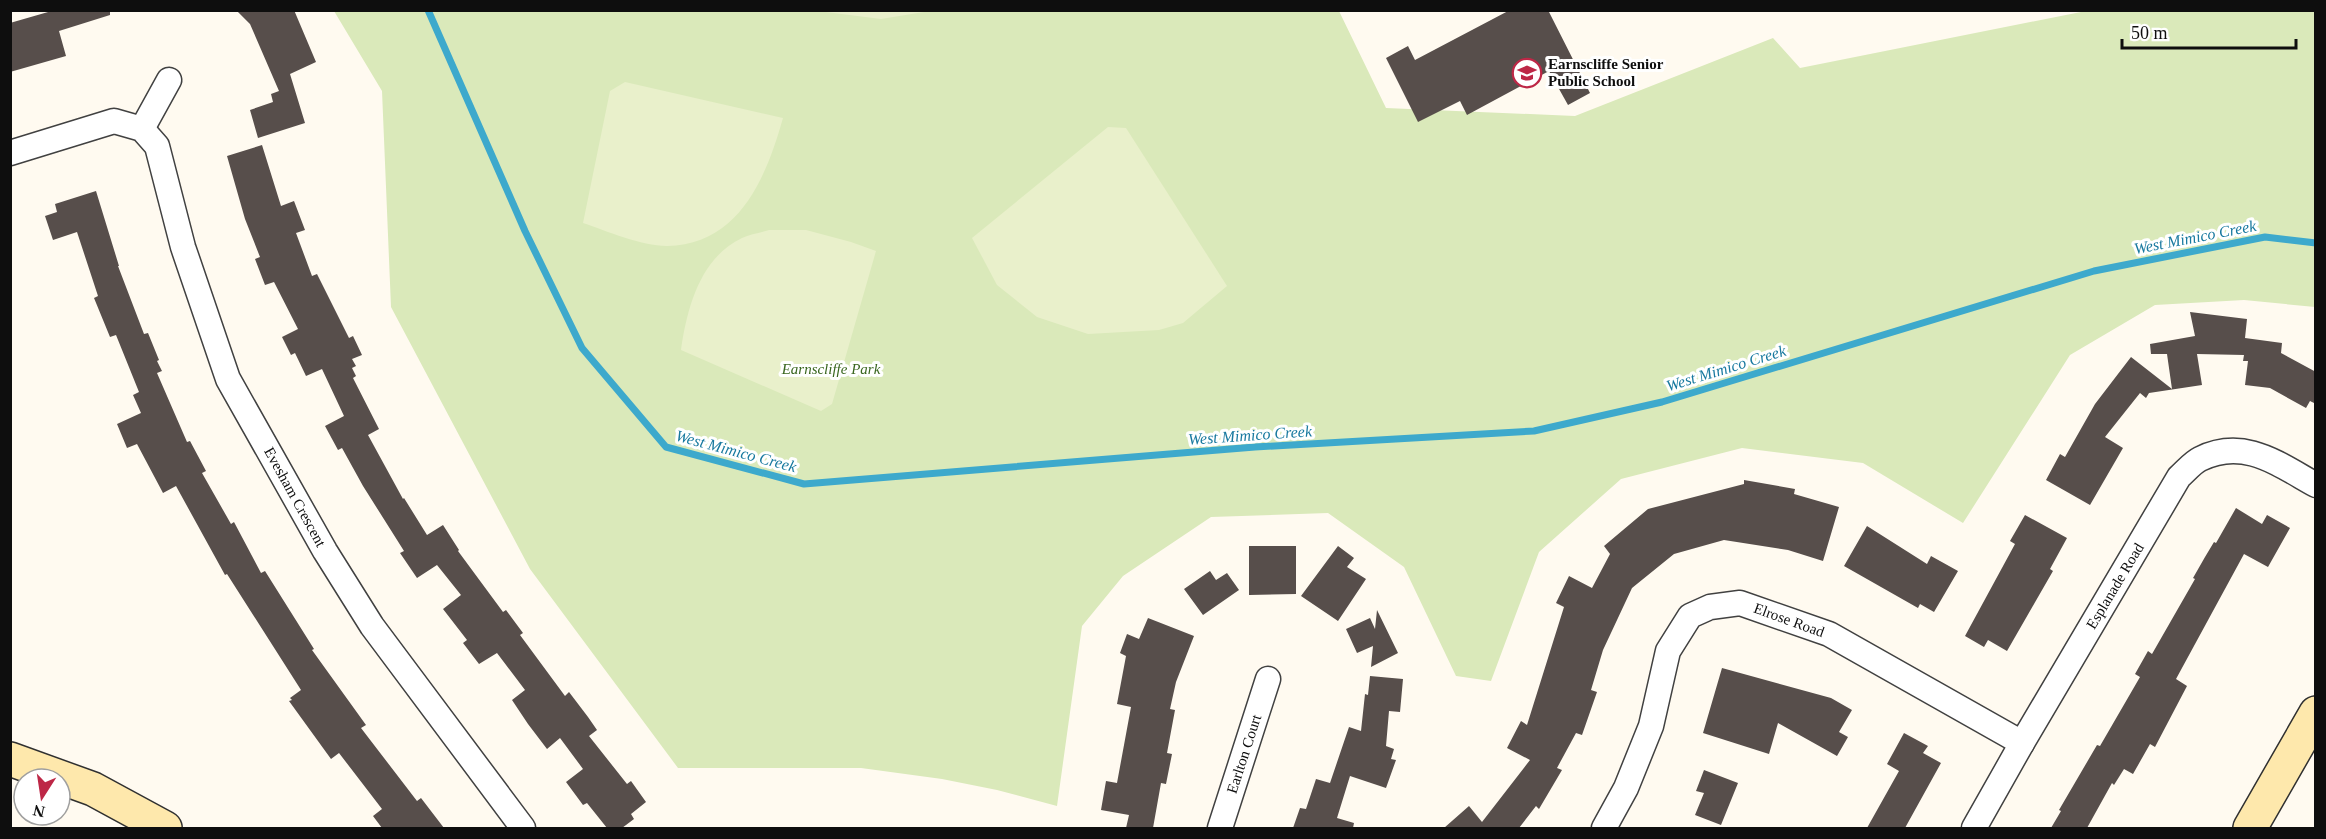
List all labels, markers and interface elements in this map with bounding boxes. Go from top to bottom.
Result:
scale bar [2122,12,2296,50]
text: 50 m [2131,23,2168,43]
place label: Earnscliffe Senior Public School [1548,56,1664,89]
school or university icon: Earnscliffe Senior Public School [1511,57,1543,89]
water label: West Mimico Creek [2132,217,2258,257]
water label: West Mimico Creek [1664,341,1789,394]
park label: Earnscliffe Park [781,361,881,377]
water label: West Mimico Creek [1187,422,1313,448]
water label: West Mimico Creek [674,427,799,476]
street label: Evesham Crescent [261,444,329,550]
street label: Esplanade Road [2083,540,2147,632]
street label: Elrose Road [1752,600,1827,640]
street label: Earlton Court [1224,712,1265,796]
north arrow [12,767,72,827]
text: N [31,802,46,821]

